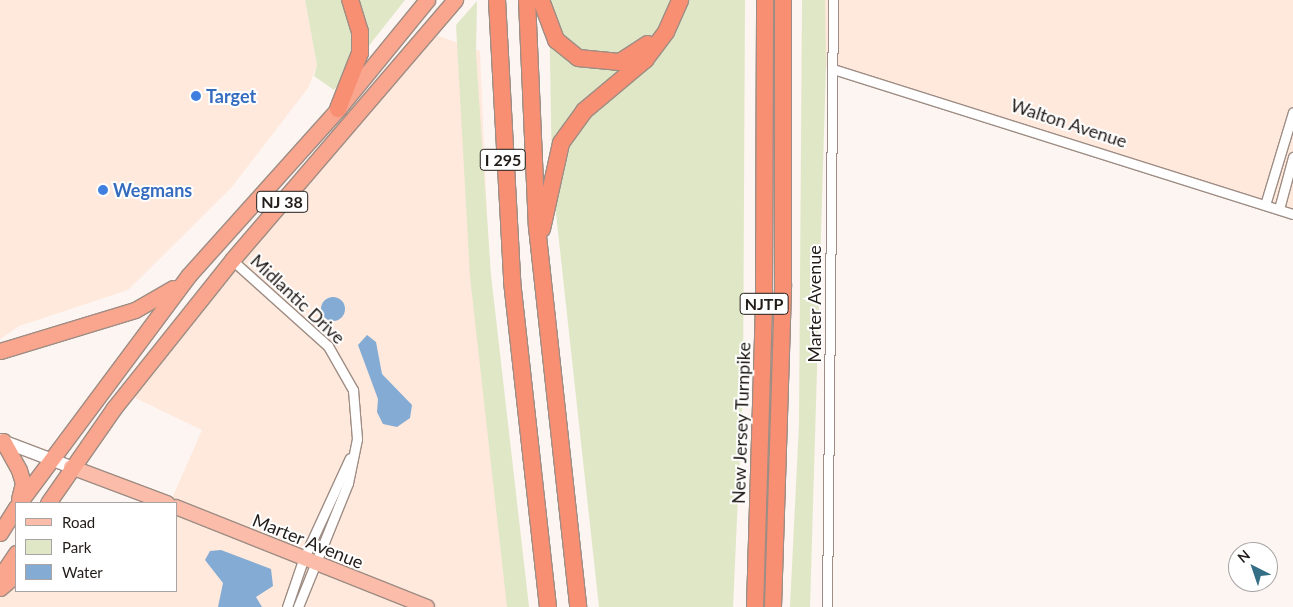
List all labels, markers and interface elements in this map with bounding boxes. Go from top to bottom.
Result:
place label: Target [206,85,256,107]
marker: Target [190,90,202,102]
street label: Walton Avenue [1008,94,1130,152]
road number: I 295 [479,146,527,174]
place label: Wegmans [113,179,192,201]
marker: Wegmans [97,184,109,196]
road number: NJ 38 [256,188,308,216]
street label: Marter Avenue [803,245,825,363]
street label: Midlantic Drive [246,250,350,348]
road number: NJTP [739,290,789,318]
street label: New Jersey Turnpike [727,341,755,505]
legend [15,502,178,592]
street label: Marter Avenue [249,509,367,573]
text: Road [62,513,95,531]
text: Park [62,538,91,556]
north arrow [1228,542,1278,592]
text: N [1234,546,1253,566]
text: Water [62,563,103,581]

